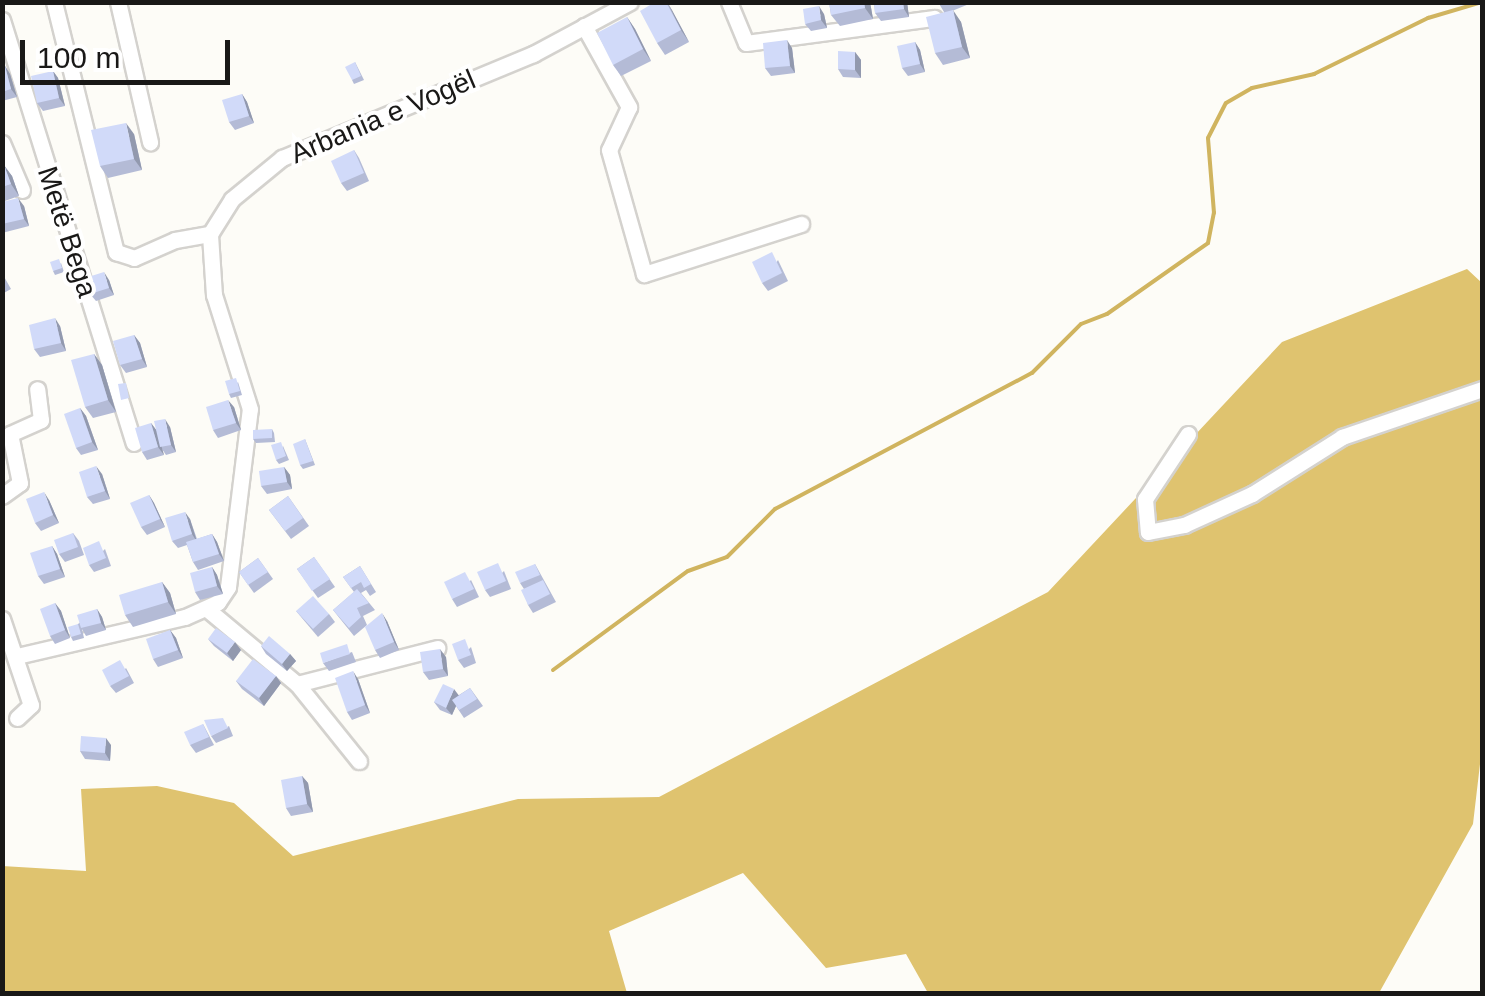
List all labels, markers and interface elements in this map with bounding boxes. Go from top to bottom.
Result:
scale bar [25,20,235,82]
text: 100 m [37,41,120,74]
street label: Arbania e Vogël [285,63,481,171]
street label: Metë Bega [30,162,104,302]

